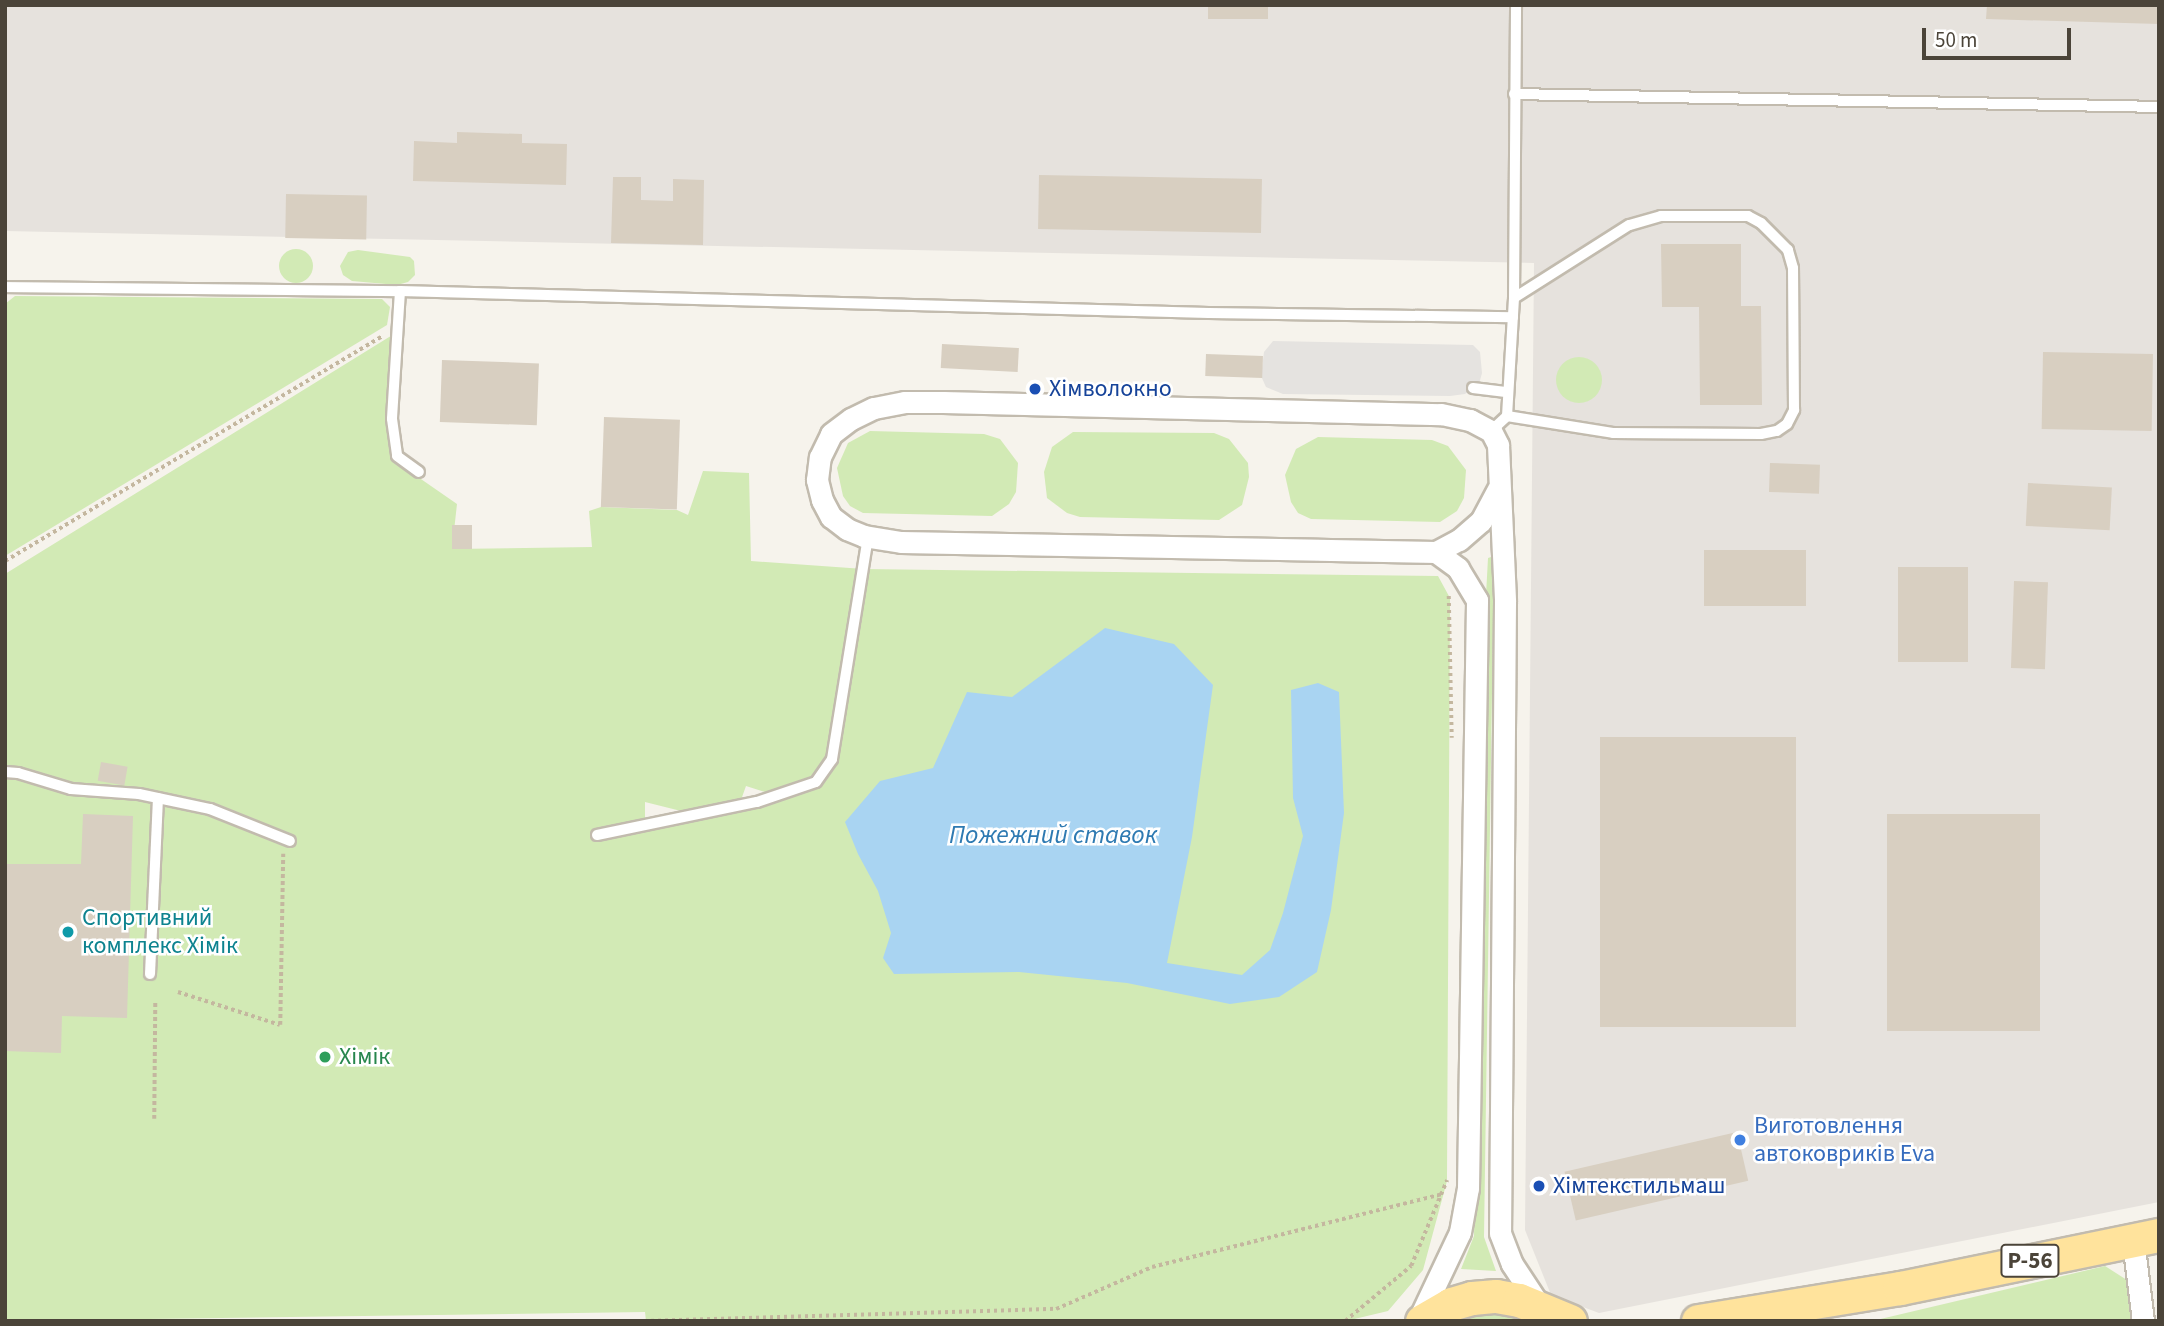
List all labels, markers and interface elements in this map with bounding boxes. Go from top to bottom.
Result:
scale bar [1926,14,2075,58]
text: 50 m [1935,25,1977,55]
place label: Хімволокно [1049,375,1172,403]
marker: Хімволокно [1027,381,1043,397]
water label: Пожежний ставок [949,819,1157,851]
place label: Спортивний комплекс Хімік [82,904,238,960]
marker: Спортивний комплекс Хімік [60,924,76,940]
place label: Хімік [339,1043,390,1071]
marker: Хімік [317,1049,333,1065]
place label: Виготовлення автоковриків Eva [1754,1112,1935,1168]
marker: Виготовлення автоковриків Eva [1732,1132,1748,1148]
place label: Хімтекстильмаш [1553,1172,1726,1200]
marker: Хімтекстильмаш [1531,1178,1547,1194]
road number: Р-56 [2000,1242,2060,1280]

